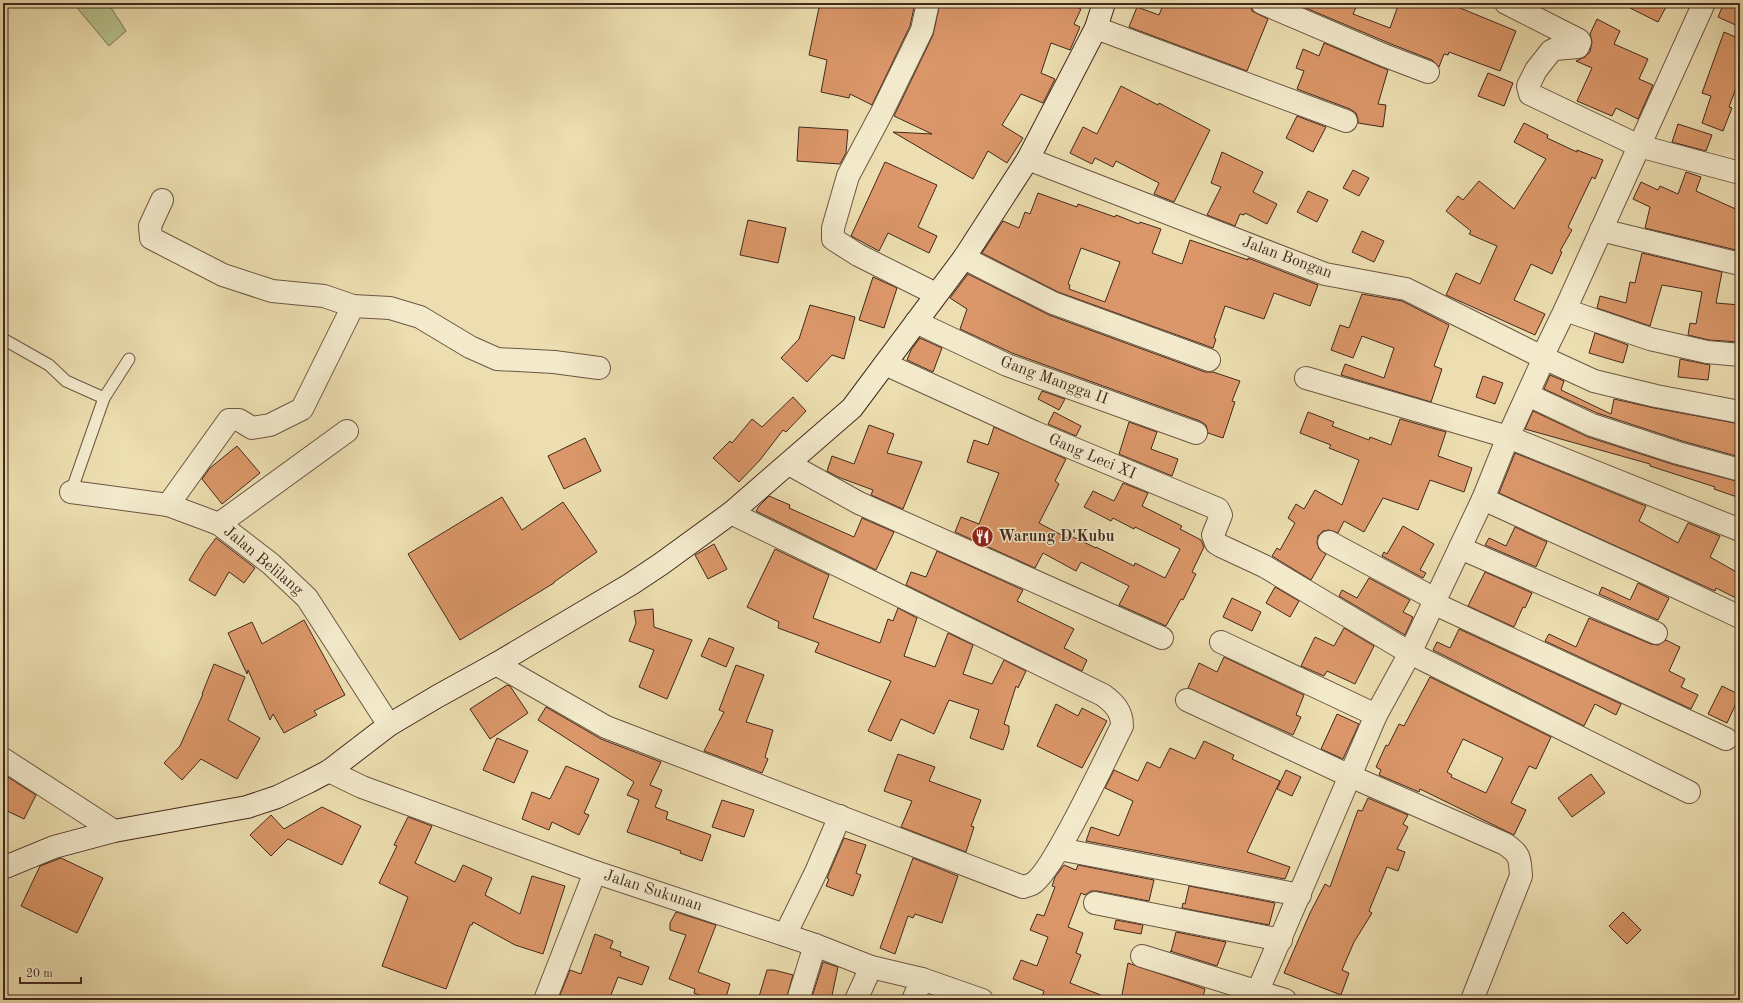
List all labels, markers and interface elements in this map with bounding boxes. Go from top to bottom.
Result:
street label: Jalan Bongan [1240,234,1335,282]
street label: Gang Mangga II [998,354,1110,408]
street label: Gang Leci XI [1046,431,1138,483]
street label: Jalan Belilang [220,523,306,599]
restaurant icon: Warung D'Kubu [970,524,996,550]
place label: Warung D'Kubu [998,529,1115,545]
street label: Jalan Sukunan [602,868,705,915]
scale bar [20,959,81,985]
text: 20 m [26,968,53,980]

